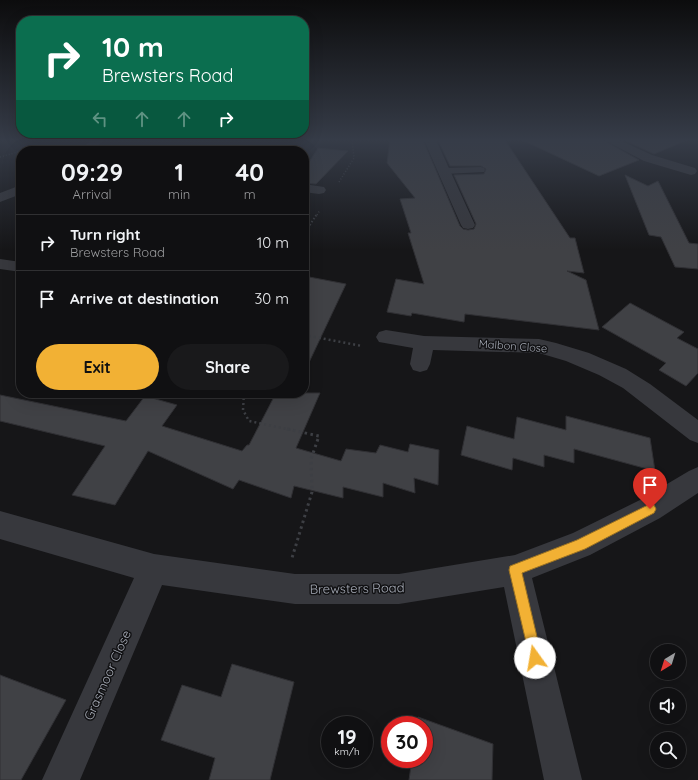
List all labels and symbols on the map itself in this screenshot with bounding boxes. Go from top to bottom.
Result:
street label: Malbon Close [478,337,548,355]
pin [633,468,667,509]
street label: Brewsters Road [309,579,405,597]
street label: Grasmoor Close [80,628,134,722]
position arrow [514,637,556,679]
north arrow [650,644,686,680]
speed limit sign: 30 [381,716,433,768]

